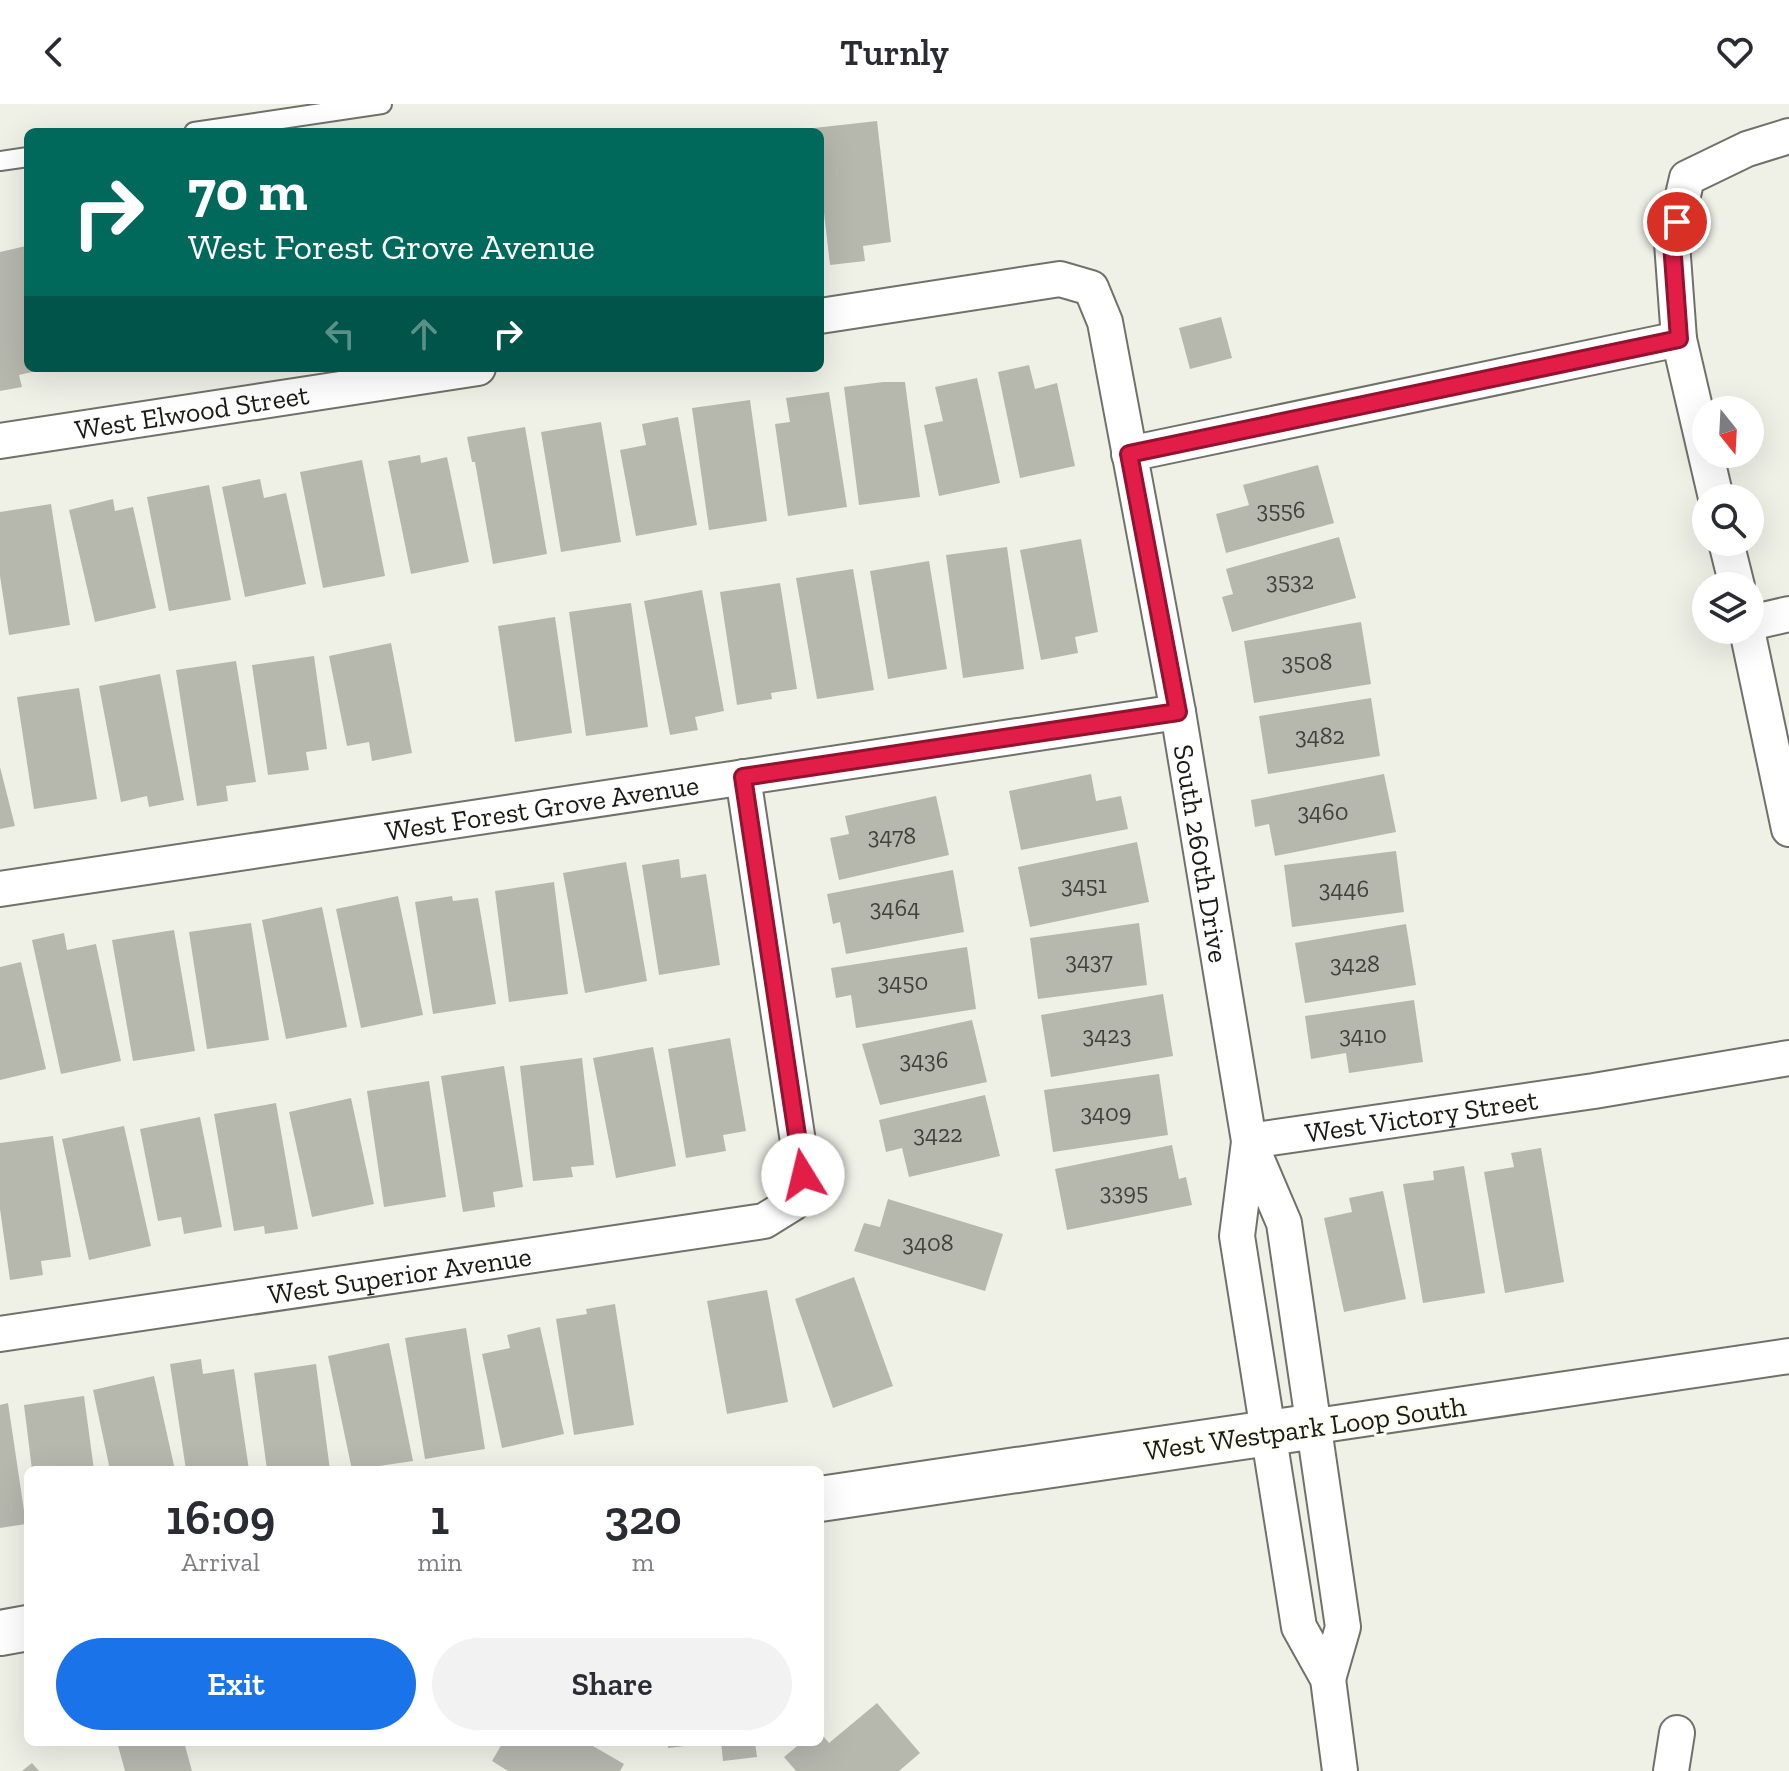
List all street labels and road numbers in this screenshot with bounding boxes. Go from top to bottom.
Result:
street label: West Elwood Street [73,378,312,446]
street label: South 260th Drive [1167,742,1235,965]
street label: West Forest Grove Avenue [383,768,701,848]
street label: West Victory Street [1303,1083,1540,1150]
street label: West Superior Avenue [266,1240,534,1311]
street label: West Westpark Loop South [1142,1389,1469,1467]

